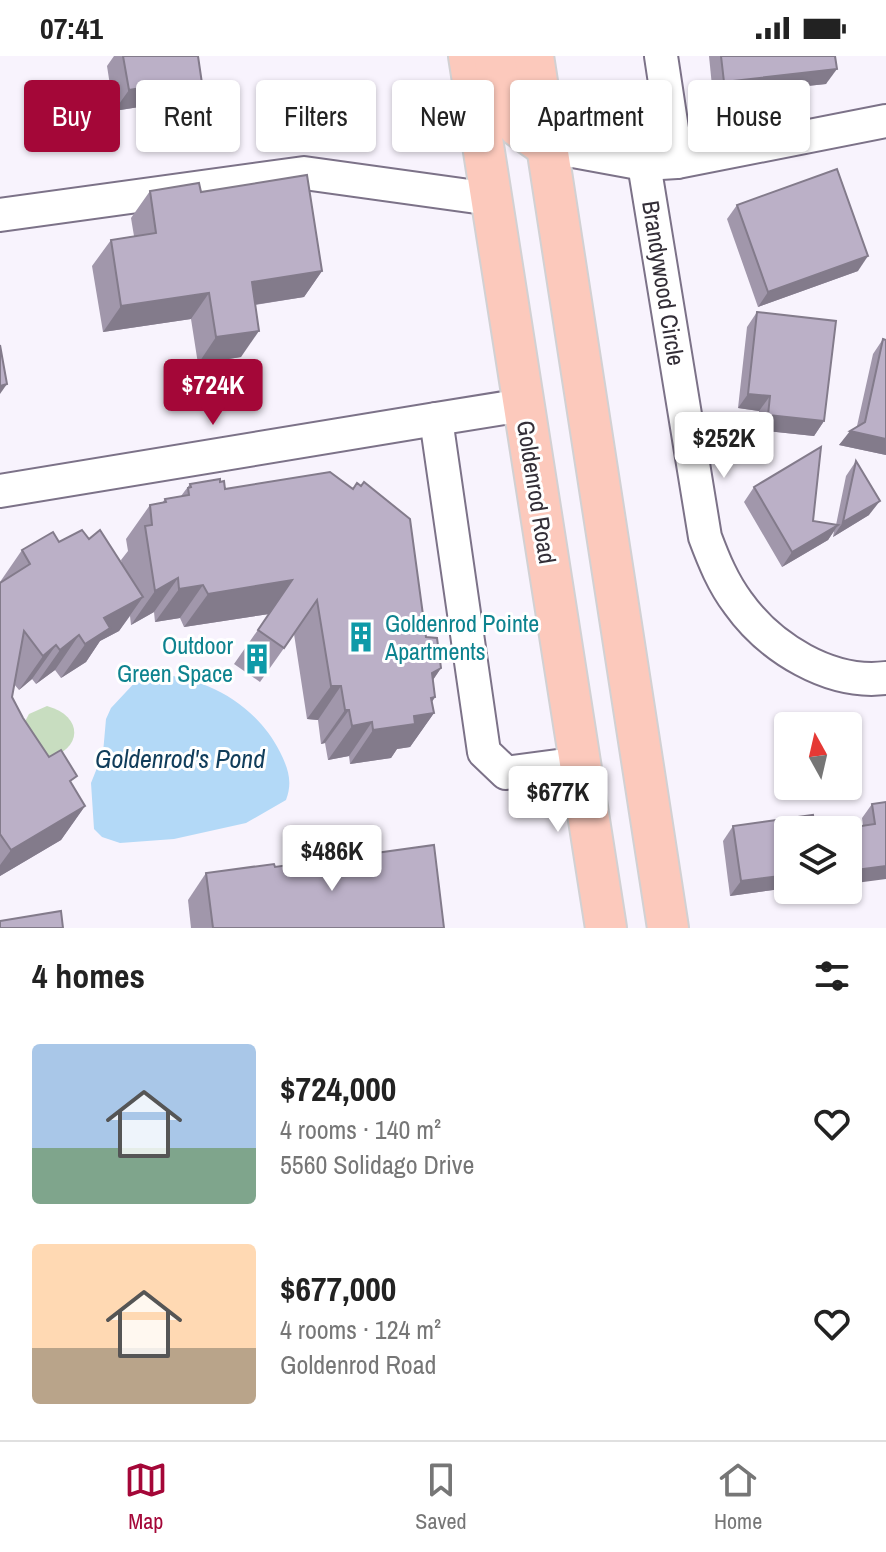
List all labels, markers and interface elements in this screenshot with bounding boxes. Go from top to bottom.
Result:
text: 07:41 [40,8,103,48]
chip: Buy [24,80,120,152]
chip: Rent [136,80,240,152]
chip: Filters [256,80,376,152]
chip: New [392,80,494,152]
chip: Apartment [510,80,672,152]
chip: House [688,80,810,152]
street label: Brandywood Circle [635,198,693,368]
pin: $724K [157,359,269,427]
text: $724K [182,367,244,402]
pin: $252K [668,412,780,480]
street label: Goldenrod Road [510,418,564,566]
text: $252K [693,420,755,455]
place label: Goldenrod Pointe Apartments [384,607,539,667]
building icon: Goldenrod Pointe Apartments [344,620,378,654]
place label: Outdoor Green Space [117,629,233,689]
building icon: Outdoor Green Space [240,642,274,676]
north arrow [774,712,862,800]
map controls [774,712,862,904]
water label: Goldenrod's Pond [95,741,265,776]
pin: $677K [502,766,614,834]
text: $677K [527,774,589,809]
button: layers [774,816,862,904]
pin: $486K [276,825,388,893]
text: $486K [301,833,363,868]
text: 4 homes [32,953,145,999]
icon: filters [810,954,854,998]
text: $724,000 [280,1066,396,1112]
icon: home [96,1076,192,1172]
icon: heart [810,1102,854,1146]
text: 4 rooms · 140 m² [280,1112,441,1147]
text: 5560 Solidago Drive [280,1147,474,1182]
text: $677,000 [280,1266,396,1312]
icon: home [96,1276,192,1372]
icon: heart [810,1302,854,1346]
text: 4 rooms · 124 m² [280,1312,441,1347]
text: Goldenrod Road [280,1347,436,1382]
tab: Map [124,1458,168,1536]
tab: Saved [415,1458,467,1536]
tab: Home [714,1458,762,1536]

